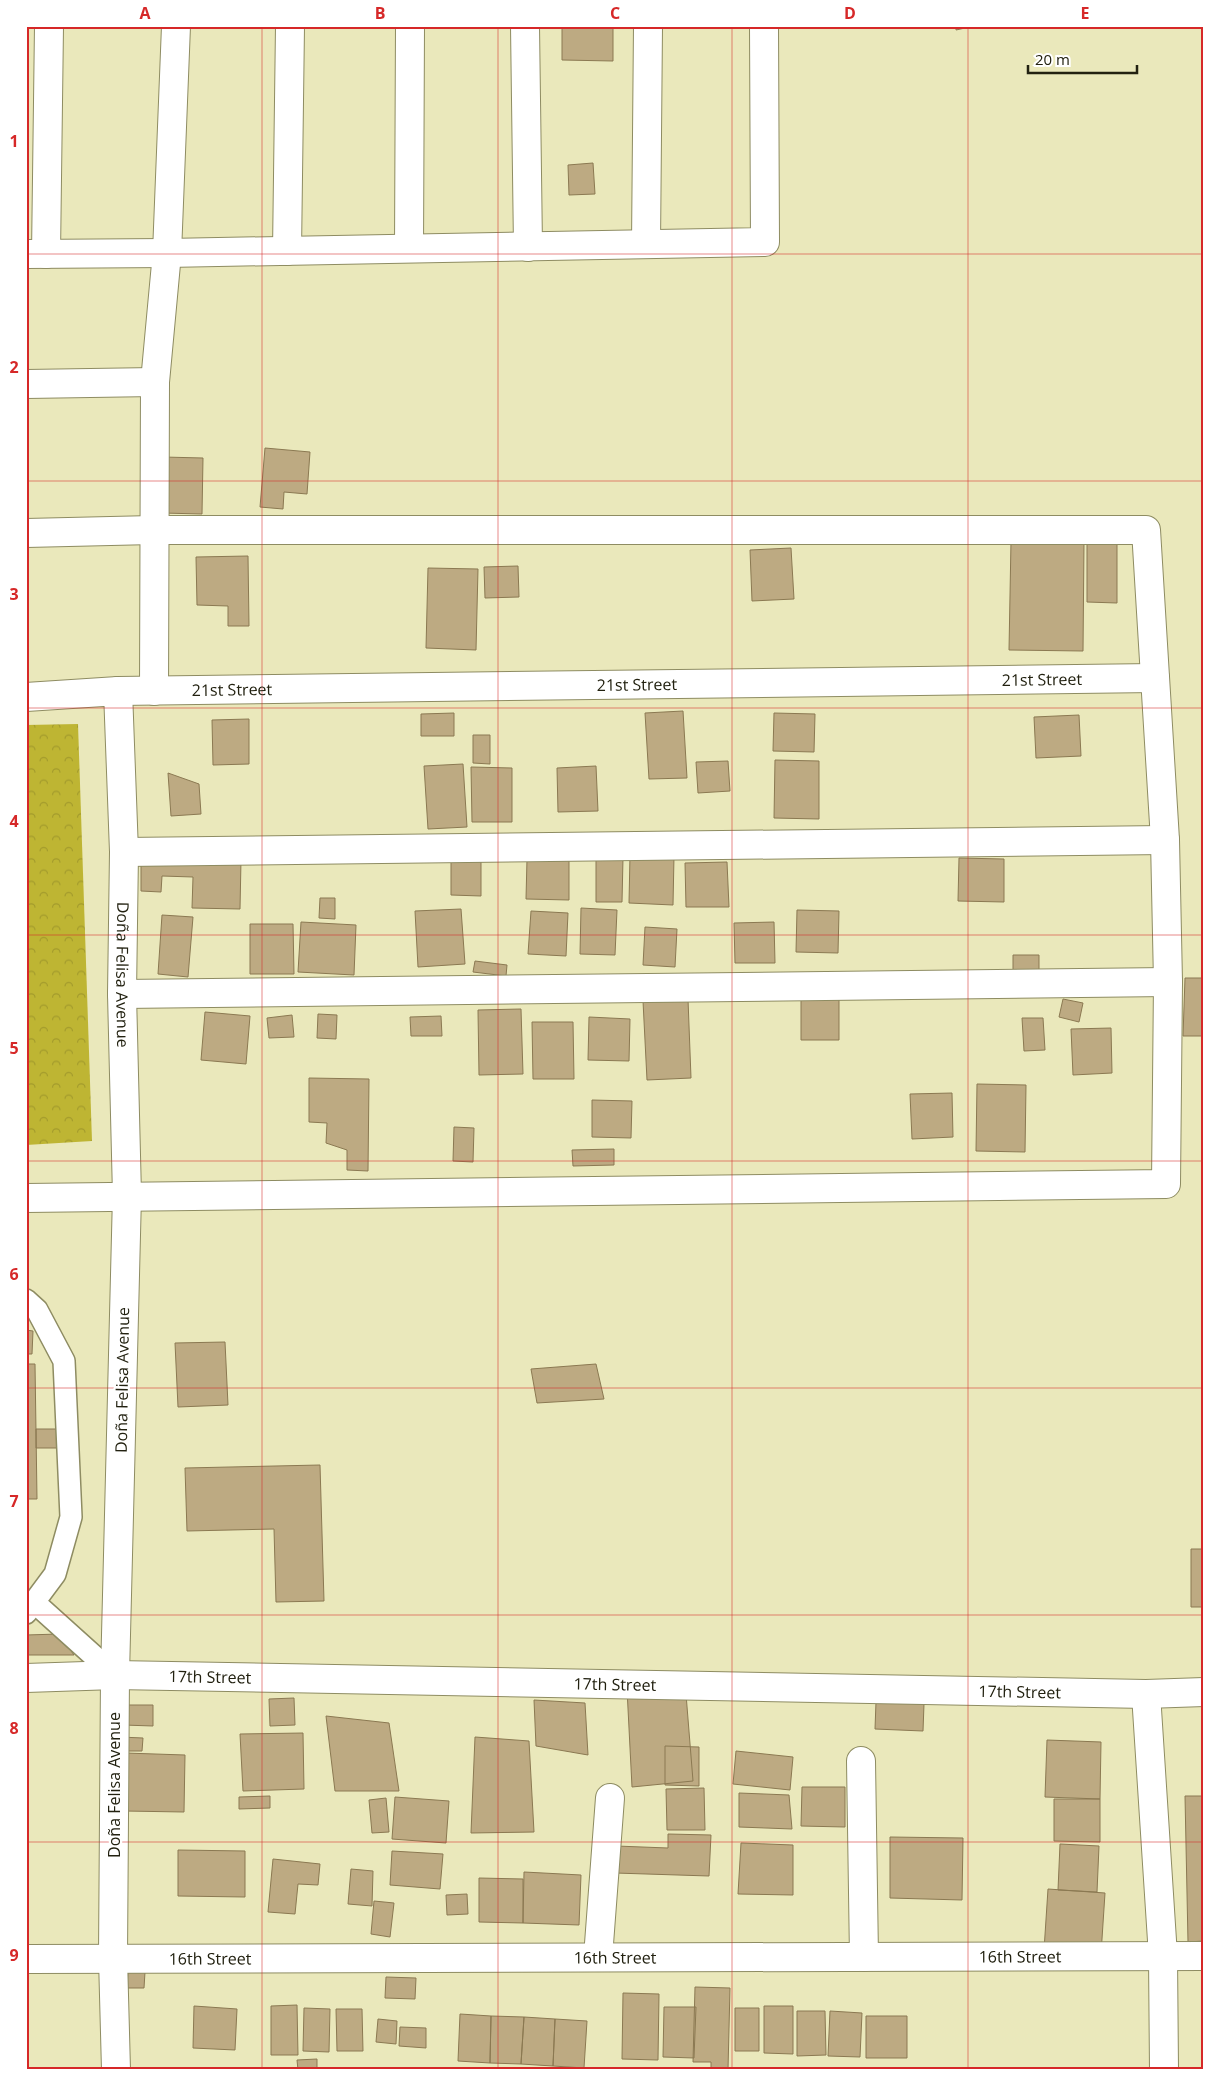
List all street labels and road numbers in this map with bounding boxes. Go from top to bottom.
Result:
street label: 21st Street [1002,668,1083,691]
street label: 21st Street [597,673,678,696]
street label: 21st Street [192,678,273,701]
street label: Doña Felisa Avenue [111,902,134,1048]
street label: Doña Felisa Avenue [110,1307,134,1453]
street label: 17th Street [168,1665,252,1689]
street label: 17th Street [573,1672,657,1696]
street label: 17th Street [978,1680,1062,1703]
street label: Doña Felisa Avenue [103,1712,125,1858]
street label: 16th Street [979,1945,1062,1968]
street label: 16th Street [574,1946,657,1969]
street label: 16th Street [169,1947,252,1970]

